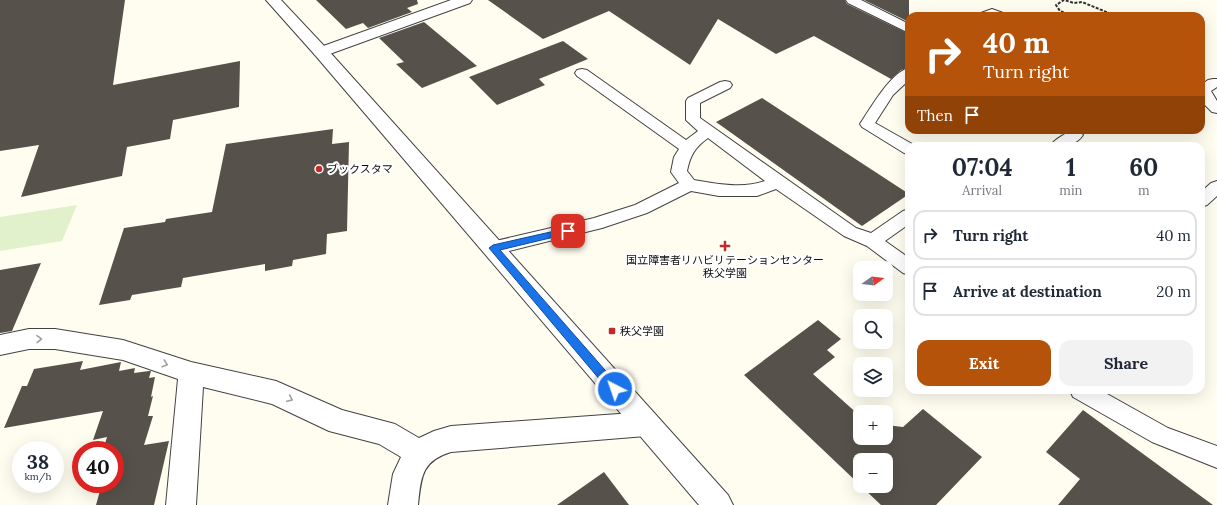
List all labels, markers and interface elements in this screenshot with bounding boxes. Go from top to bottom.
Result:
text: 40 m [983,25,1049,61]
icon: right [917,28,969,80]
text: Turn right [983,60,1069,83]
icon: arrive [961,104,983,126]
text: Then [917,106,953,125]
text: 07:04 [952,152,1013,183]
text: 1 [1066,152,1076,183]
text: 60 [1129,152,1158,183]
place label: ブックスタマ [327,162,393,176]
marker: ブックスタマ [314,164,324,174]
text: Arrival [962,182,1002,199]
text: min [1059,182,1083,199]
text: m [1138,182,1150,199]
pin [551,214,585,248]
icon: arrive [557,220,579,242]
icon: right [919,224,941,246]
text: Turn right [953,226,1029,245]
text: 40 m [1156,226,1191,245]
marker: 国立障害者リハビリテーションセンター 秩父学園 [719,240,731,252]
place label: 国立障害者リハビリテーションセンター 秩父学園 [626,253,824,280]
north arrow [853,261,893,301]
map controls [853,261,893,493]
icon: arrive [919,280,941,302]
text: Arrive at destination [953,282,1102,301]
text: 20 m [1156,282,1191,301]
button: search [853,309,893,349]
place label: 秩父学園 [620,324,664,338]
marker: 秩父学園 [607,326,617,336]
one-way arrow [36,335,42,343]
button: Exit [917,340,1051,386]
button: Share [1059,340,1193,386]
button: layers [853,357,893,397]
one-way arrow [162,359,169,368]
position arrow [594,368,636,410]
one-way arrow [286,394,293,402]
button: + [853,405,893,445]
speed limit sign: 40 [72,441,124,493]
text: 38 [27,449,49,474]
button: − [853,453,893,493]
text: km/h [24,470,52,483]

